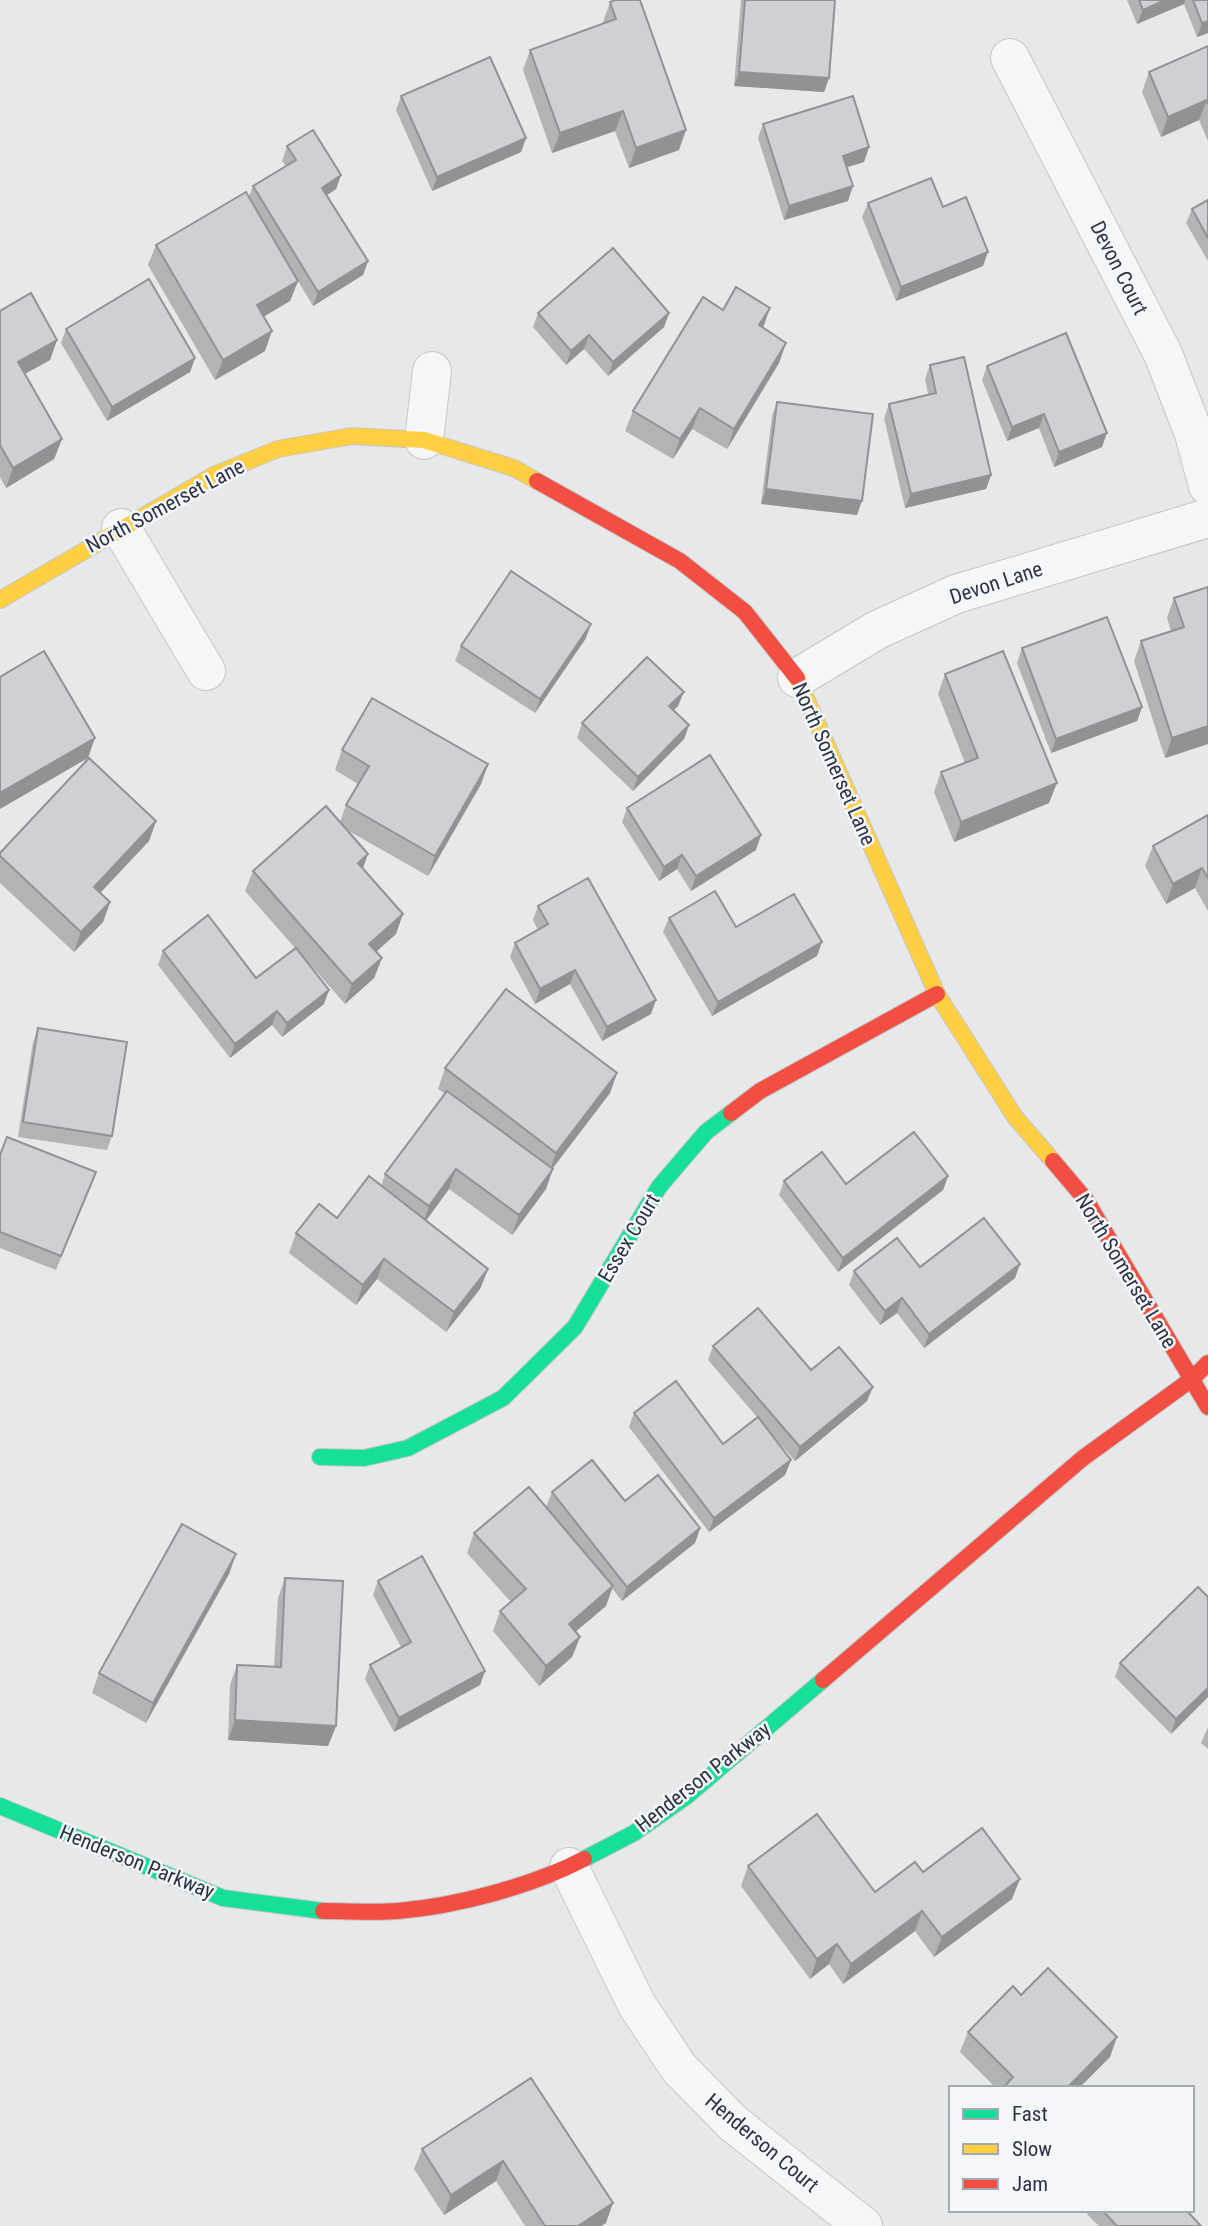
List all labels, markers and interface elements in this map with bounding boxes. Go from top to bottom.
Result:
street label: Devon Court [1085,217,1153,319]
street label: North Somerset Lane [82,454,248,558]
street label: Devon Lane [947,557,1046,609]
street label: North Somerset Lane [787,679,881,849]
street label: Essex Court [593,1189,665,1287]
street label: North Somerset Lane [1070,1190,1182,1353]
street label: Henderson Parkway [631,1717,775,1837]
street label: Henderson Parkway [56,1820,218,1904]
legend [949,2086,1194,2212]
street label: Henderson Court [700,2089,824,2197]
text: Fast [1012,2102,1048,2126]
text: Slow [1012,2137,1052,2161]
text: Jam [1012,2172,1048,2196]

